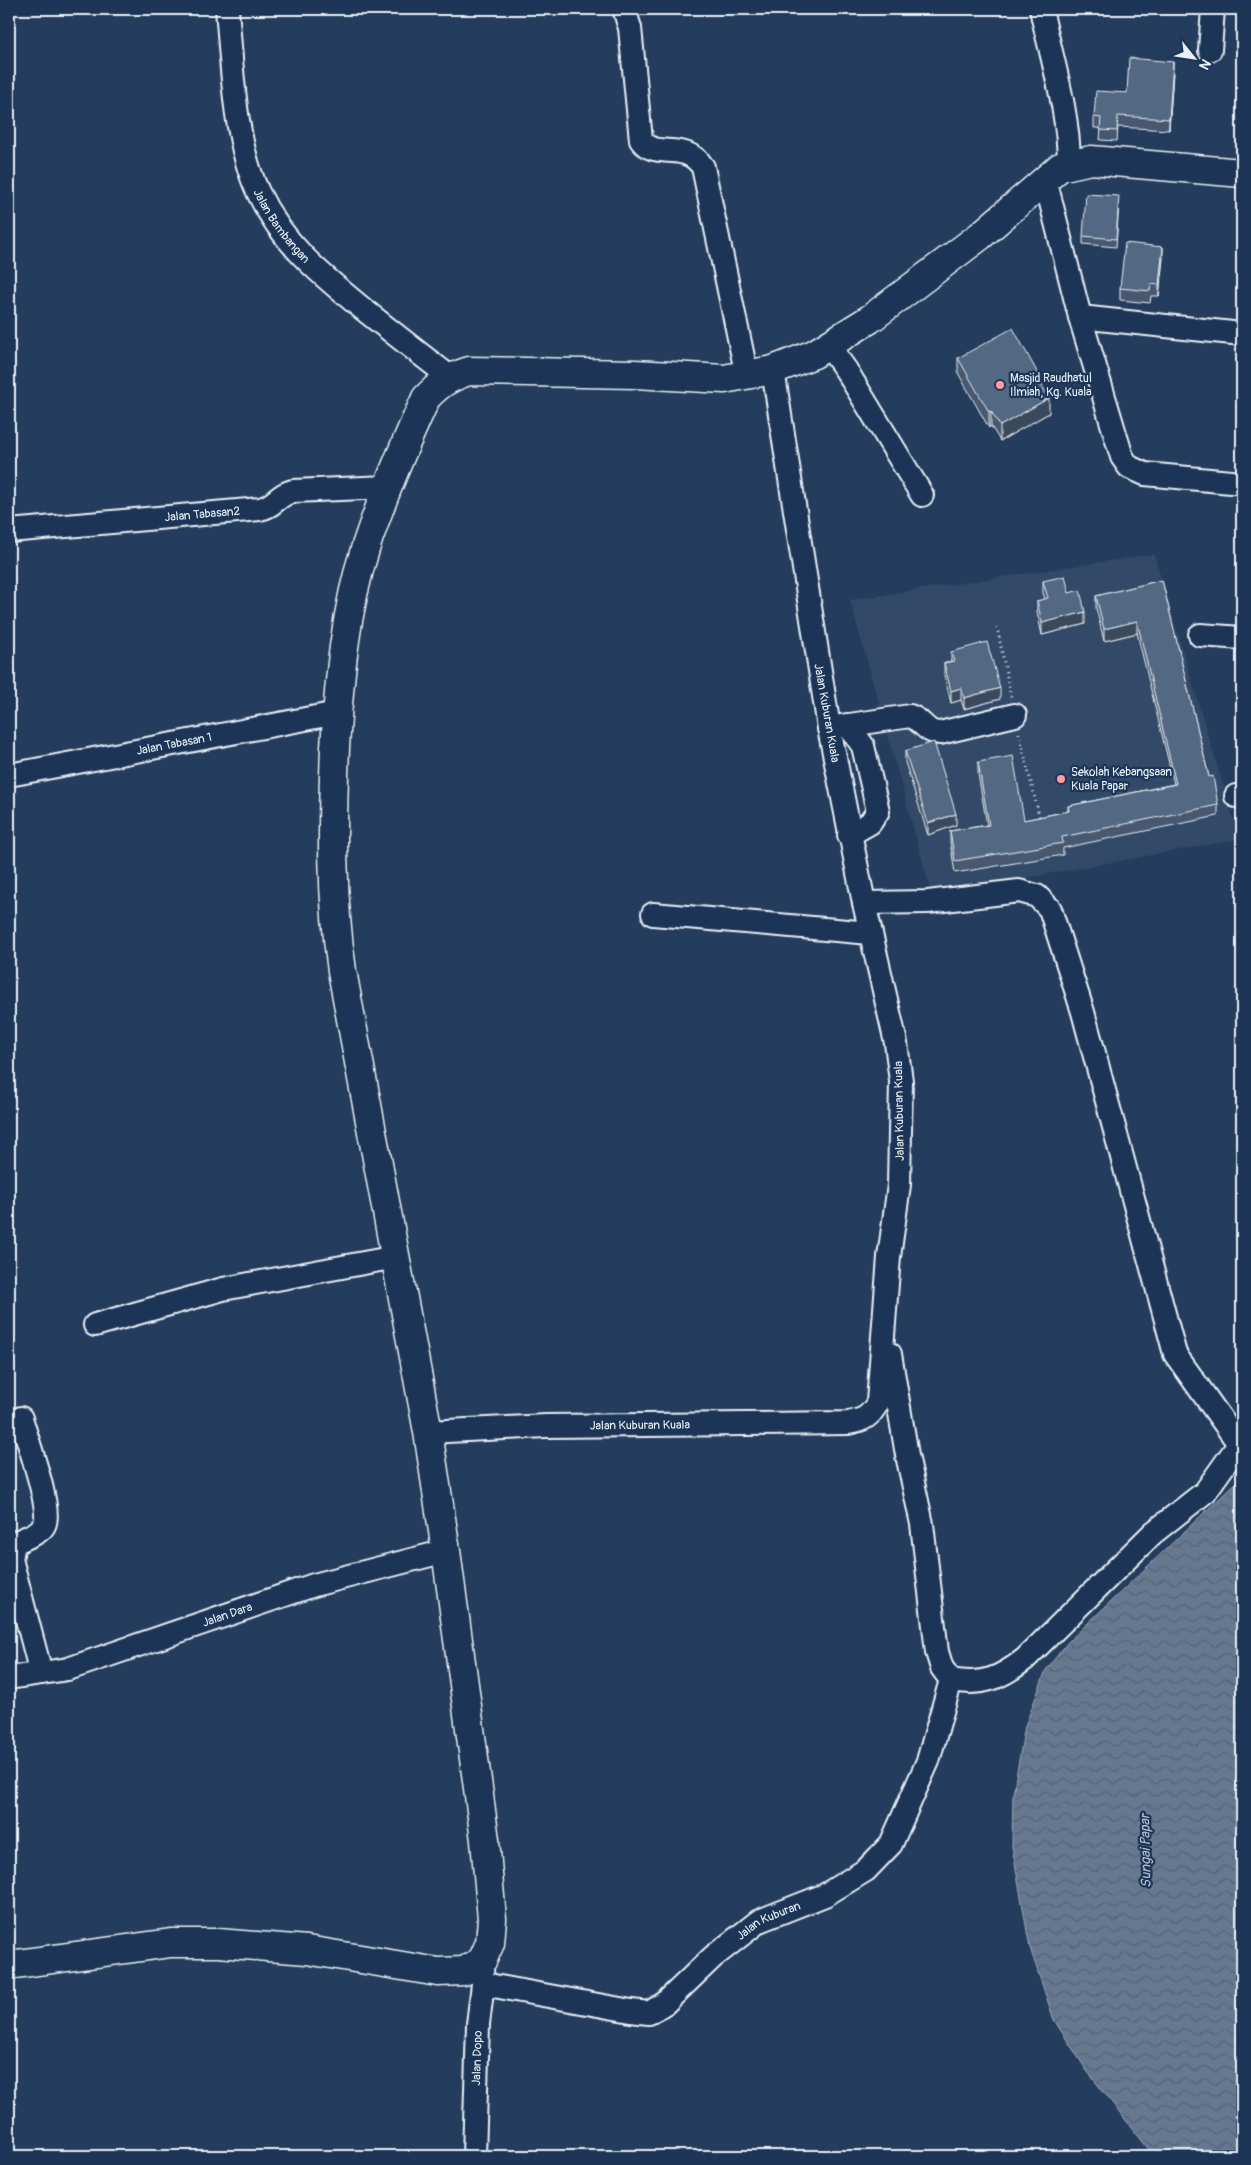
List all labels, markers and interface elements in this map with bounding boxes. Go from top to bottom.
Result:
north arrow [1168,32,1218,82]
text: N [1195,56,1215,73]
street label: Jalan Bambangan [250,187,313,267]
place label: Masjid Raudhatul Ilmiah, Kg. Kuala [1010,371,1092,400]
marker: Masjid Raudhatul Ilmiah, Kg. Kuala [994,379,1006,391]
street label: Jalan Tabasan2 [164,504,241,525]
street label: Jalan Kuburan Kuala [810,662,843,764]
street label: Jalan Tabasan 1 [135,730,213,759]
place label: Sekolah Kebangsaan Kuala Papar [1071,765,1172,794]
marker: Sekolah Kebangsaan Kuala Papar [1055,773,1067,785]
street label: Jalan Kuburan Kuala [891,1060,908,1161]
street label: Jalan Kuburan Kuala [590,1418,691,1434]
street label: Jalan Dara [200,1599,255,1631]
water label: Sungai Papar [1136,1812,1155,1888]
street label: Jalan Kuburan [734,1898,803,1944]
street label: Jalan Dopo [469,2030,486,2086]

